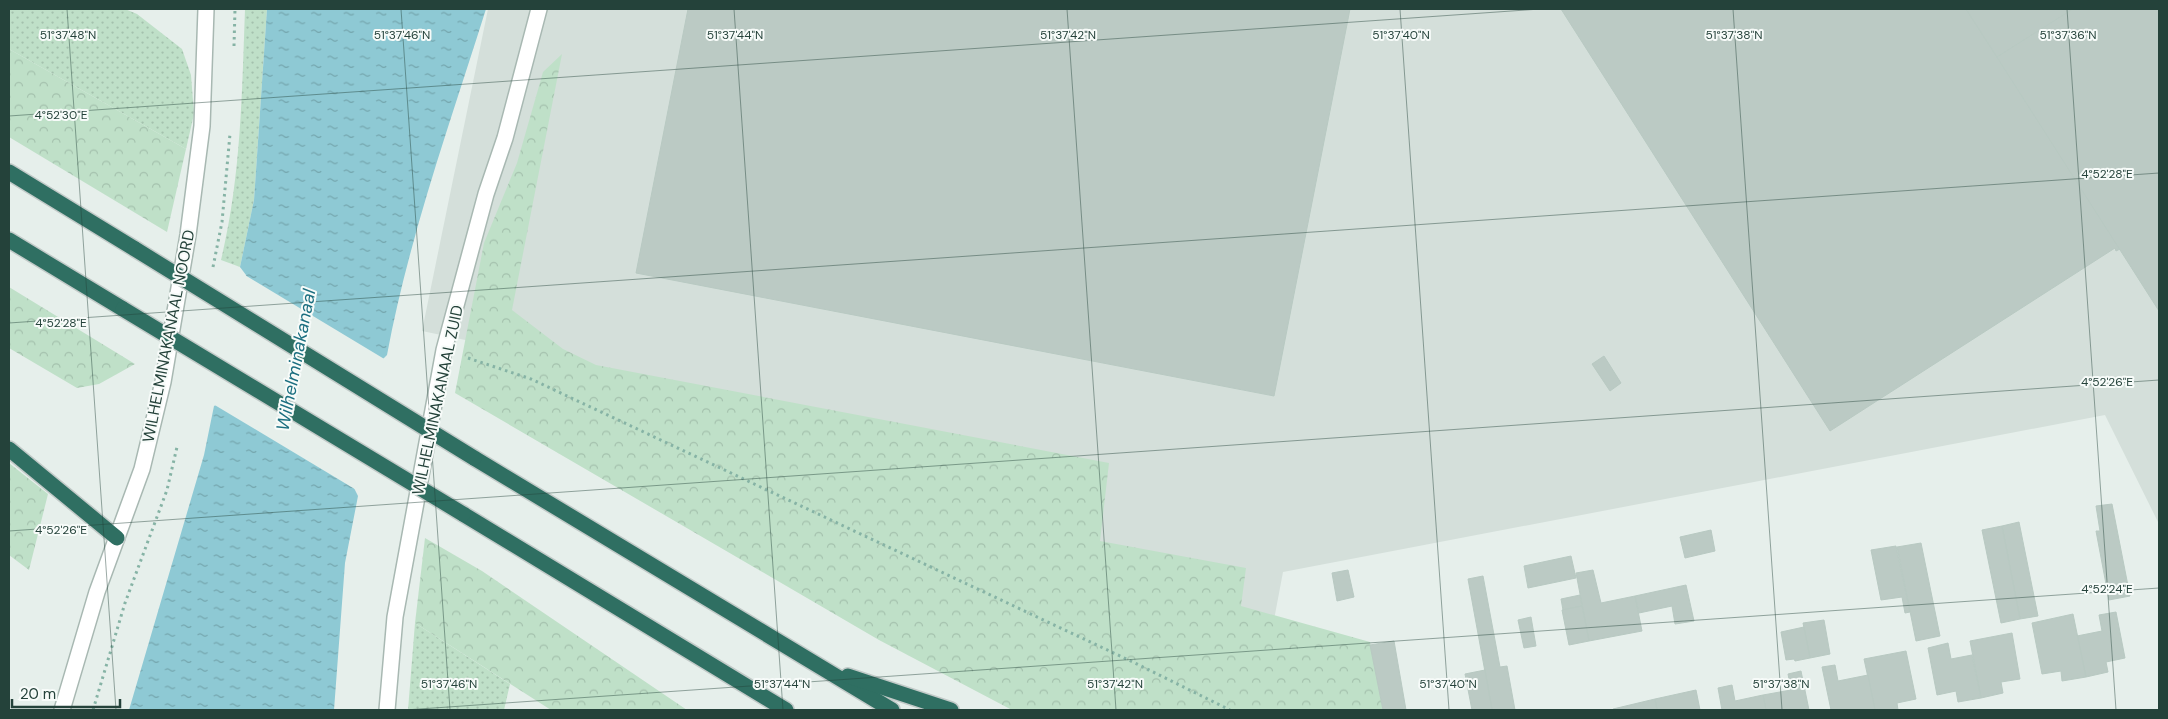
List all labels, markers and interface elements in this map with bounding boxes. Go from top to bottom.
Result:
text: 51°37'48"N [40,27,96,43]
text: 51°37'46"N [374,27,430,43]
text: 51°37'44"N [707,27,763,43]
text: 51°37'42"N [1040,27,1096,43]
text: 51°37'40"N [1372,27,1430,43]
text: 51°37'38"N [1706,27,1762,43]
text: 51°37'36"N [2039,27,2097,43]
text: 4°52'30"E [35,107,88,123]
text: 4°52'28"E [2081,166,2133,182]
street label: WILHELMINAKANAAL NOORD [138,228,199,444]
water label: Wilhelminakanaal [270,286,322,433]
street label: WILHELMINAKANAAL ZUID [407,303,468,497]
text: 4°52'28"E [35,315,87,331]
text: 4°52'26"E [2081,374,2133,390]
text: 4°52'26"E [35,522,87,538]
text: 4°52'24"E [2081,581,2133,597]
scale bar [12,676,120,708]
text: 51°37'46"N [421,676,477,692]
text: 51°37'44"N [754,676,810,692]
text: 51°37'42"N [1087,676,1143,692]
text: 51°37'40"N [1419,676,1477,692]
text: 51°37'38"N [1753,676,1809,692]
text: 20 m [20,684,56,704]

